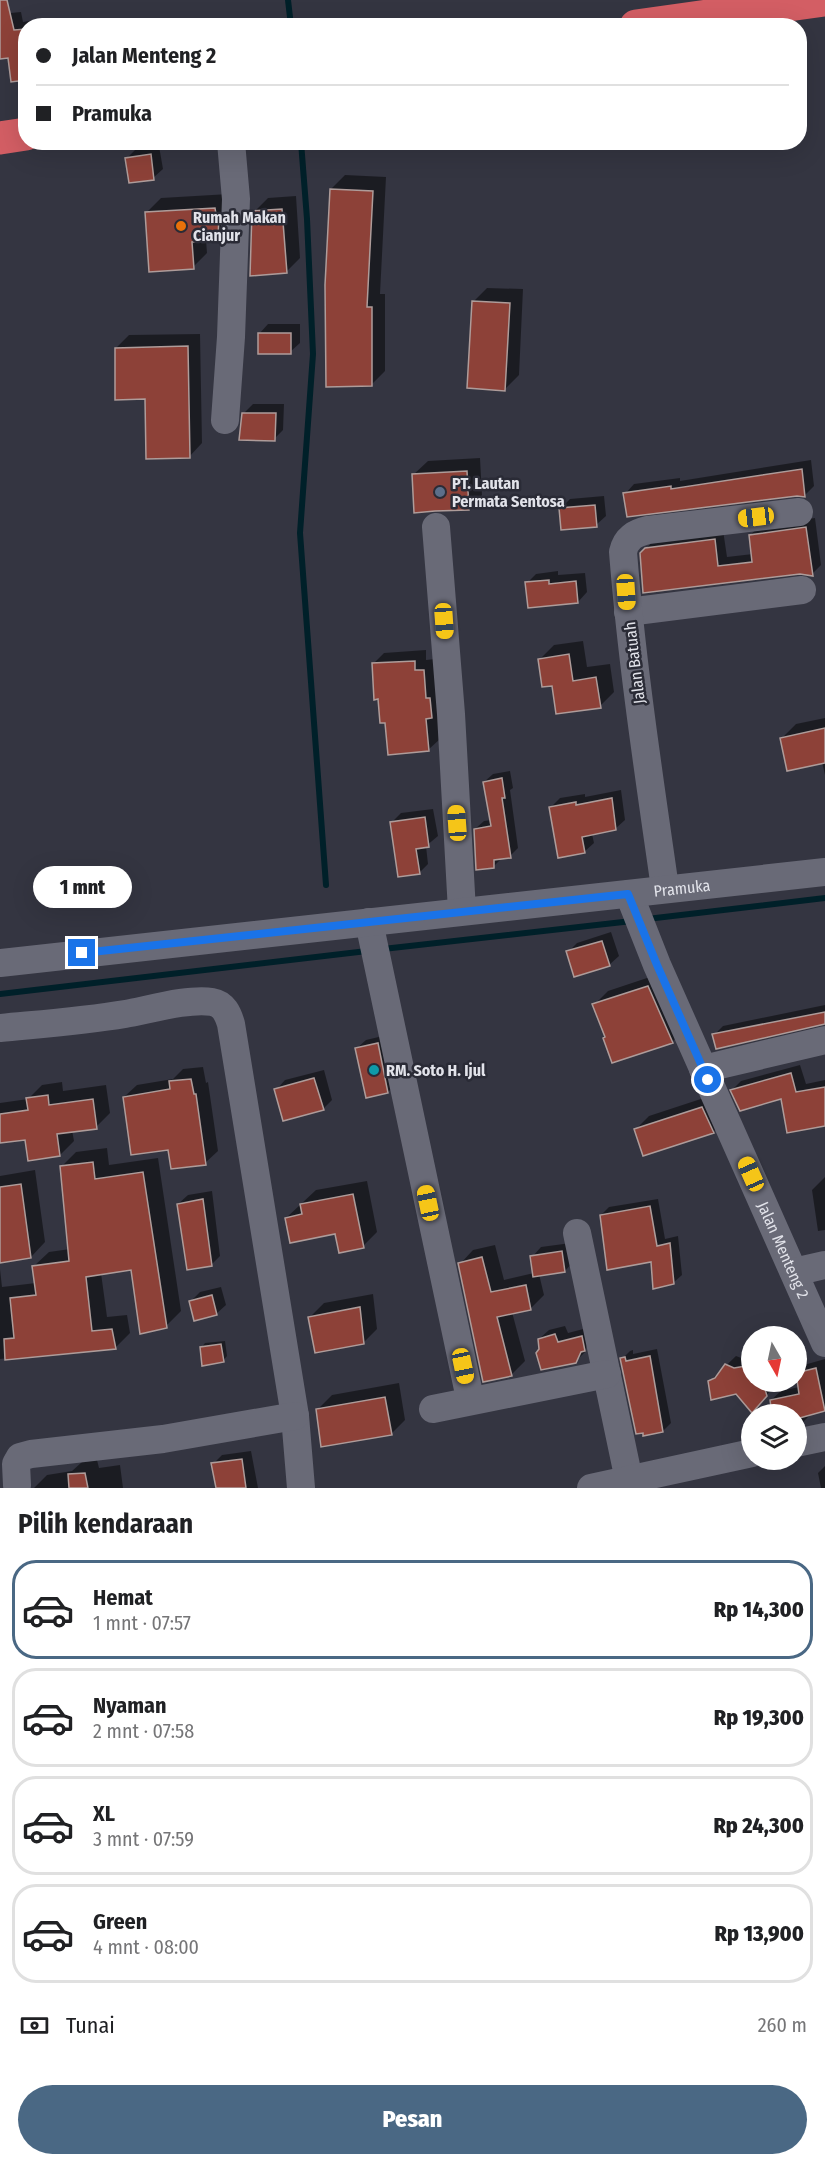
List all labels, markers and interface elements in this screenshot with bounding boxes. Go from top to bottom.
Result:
text: Jalan Menteng 2 [72,42,216,69]
text: Pramuka [72,100,152,127]
place label: Rumah Makan Cianjur [193,208,286,245]
marker: Rumah Makan Cianjur [174,219,188,233]
place label: PT. Lautan Permata Sentosa [452,474,565,511]
marker: PT. Lautan Permata Sentosa [433,485,447,499]
car [737,506,775,528]
car [616,573,636,611]
car [434,602,454,640]
street label: Jalan Batuah [620,621,649,705]
car [447,804,467,842]
callout: 1 mnt [32,866,132,908]
text: 1 mnt [60,875,105,899]
street label: Pramuka [653,876,711,901]
route end [68,939,95,966]
place label: RM. Soto H. Ijul [386,1061,486,1080]
marker: RM. Soto H. Ijul [367,1063,381,1077]
route start [694,1066,721,1093]
car [735,1154,767,1194]
car [415,1184,441,1222]
street label: Jalan Menteng 2 [753,1199,813,1301]
north arrow [741,1326,807,1392]
map controls [741,1326,807,1470]
car [450,1347,476,1385]
button: layers [741,1404,807,1470]
text: Pilih kendaraan [18,1508,193,1540]
icon: car [21,1583,75,1637]
text: Hemat [93,1584,153,1611]
text: Rp 14,300 [714,1596,804,1623]
text: 1 mnt · 07:57 [93,1611,191,1635]
icon: car [21,1691,75,1745]
text: Nyaman [93,1692,166,1719]
text: Rp 19,300 [714,1704,804,1731]
text: 2 mnt · 07:58 [93,1719,194,1743]
icon: car [21,1799,75,1853]
text: XL [93,1800,115,1827]
text: Rp 24,300 [713,1812,804,1839]
text: 3 mnt · 07:59 [93,1827,194,1851]
icon: car [21,1907,75,1961]
text: Green [93,1908,147,1935]
text: Rp 13,900 [715,1920,804,1947]
text: 4 mnt · 08:00 [93,1935,199,1959]
icon: cash [18,2009,51,2042]
text: Tunai [66,2012,115,2039]
text: 260 m [758,2013,807,2037]
button: Pesan [18,2085,807,2154]

